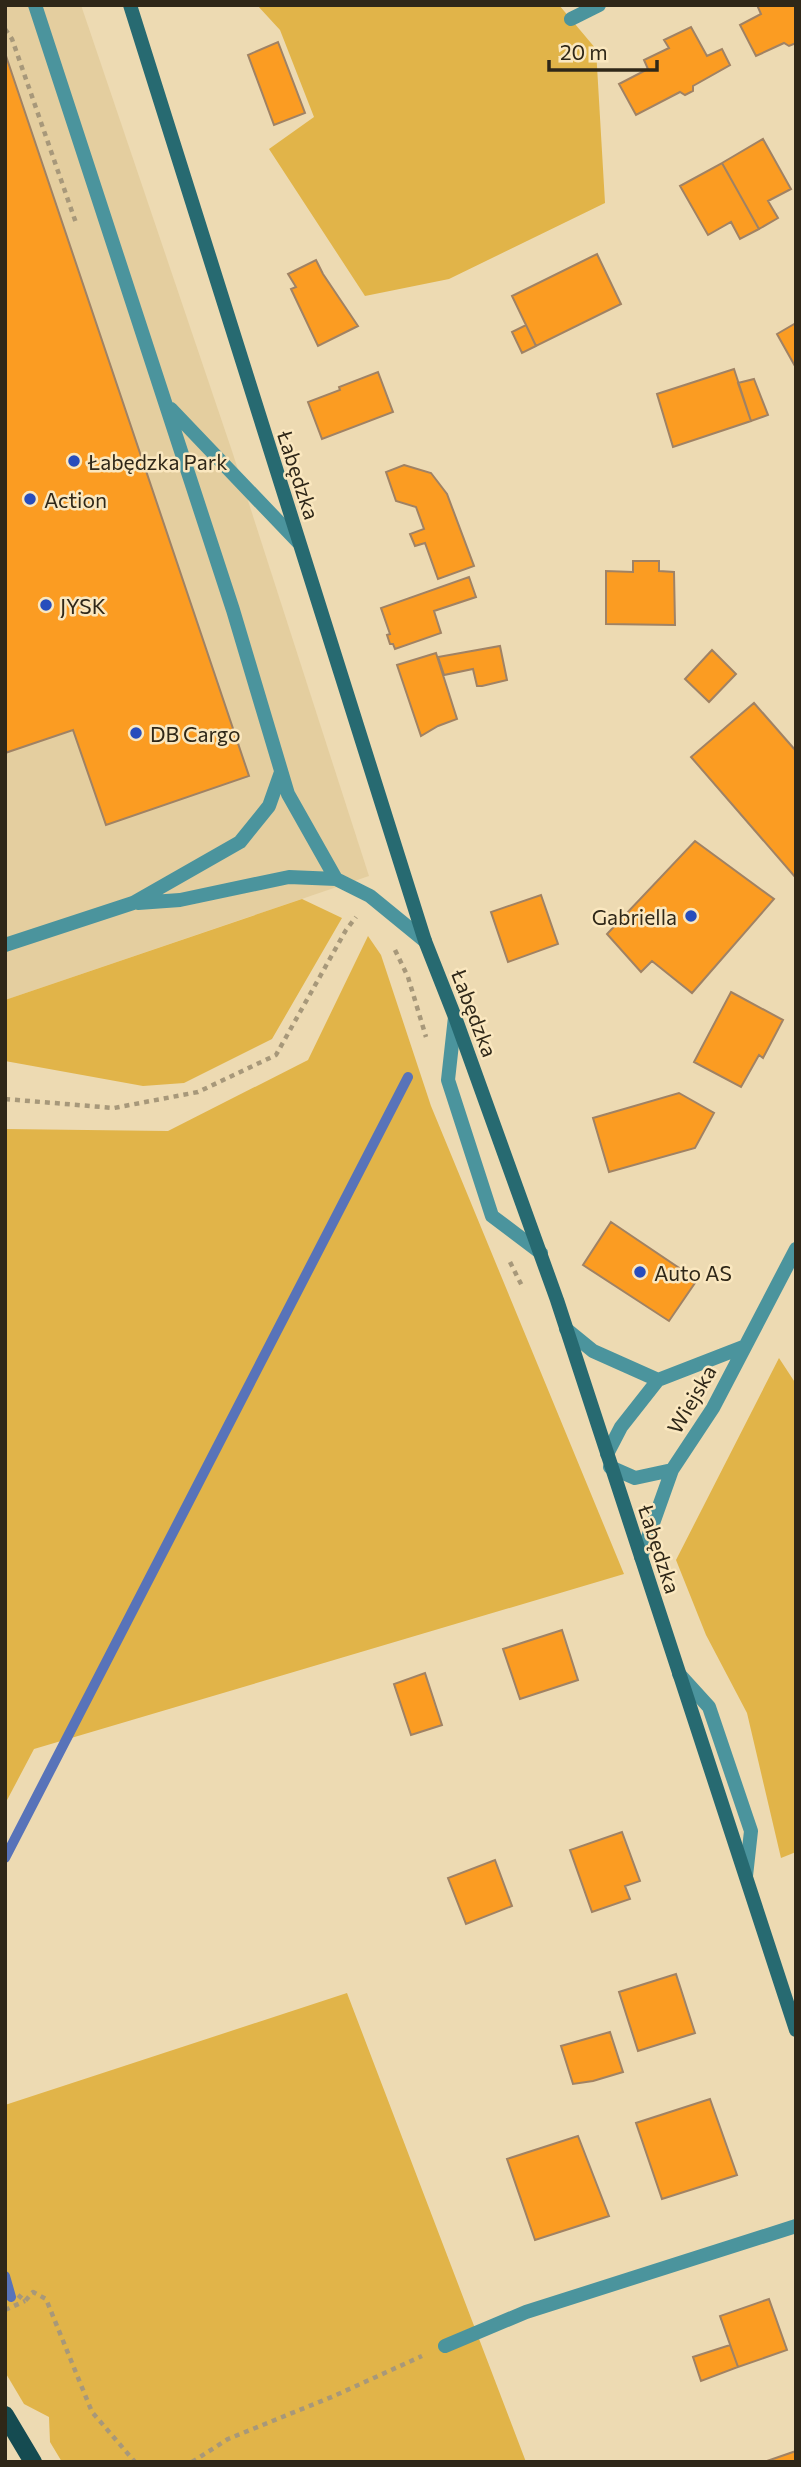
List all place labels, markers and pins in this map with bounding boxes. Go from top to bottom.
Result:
place label: Łabędzka Park [87,449,228,474]
marker: Łabędzka Park [66,453,82,469]
place label: Action [44,487,107,512]
marker: Action [22,491,38,507]
place label: JYSK [60,593,106,618]
marker: JYSK [38,597,54,613]
place label: DB Cargo [150,721,241,746]
marker: DB Cargo [128,725,144,741]
place label: Gabriella [592,904,677,929]
marker: Gabriella [683,908,699,924]
place label: Auto AS [654,1260,732,1285]
marker: Auto AS [632,1264,648,1280]

